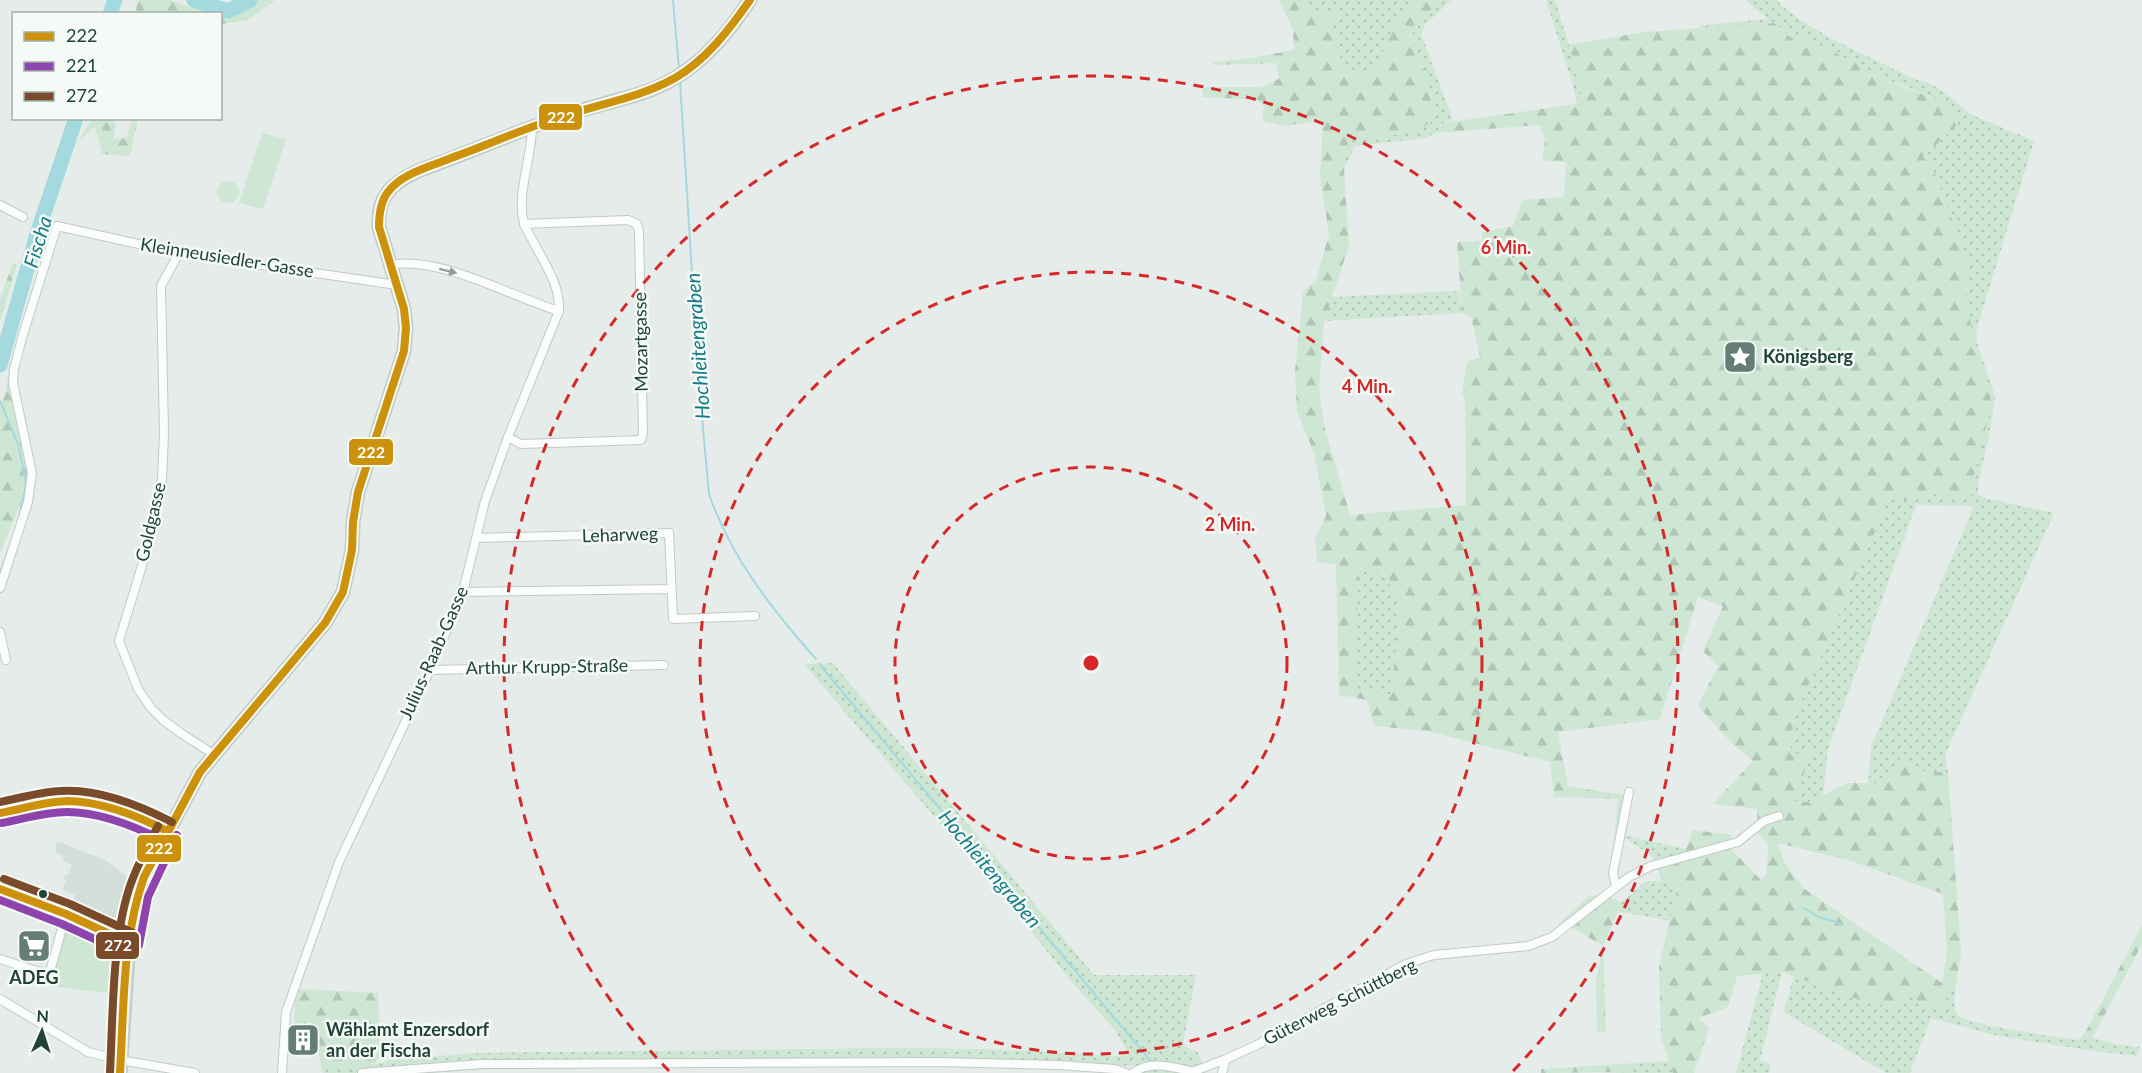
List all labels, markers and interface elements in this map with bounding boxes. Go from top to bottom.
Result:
legend [12,12,222,120]
text: 222 [66,24,97,46]
text: 221 [66,54,97,76]
text: 272 [66,84,97,106]
line badge: 222 [538,103,583,131]
text: 222 [547,107,575,126]
water label: Fischa [18,213,56,271]
street label: Kleinneusiedler-Gasse [139,232,315,282]
text: 6 Min. [1481,236,1531,258]
one-way arrow [439,267,457,276]
water label: Hochleitengraben [680,272,714,420]
street label: Mozartgasse [628,292,652,392]
place icon: Königsberg [1722,339,1758,375]
place label: Königsberg [1763,345,1854,367]
text: 4 Min. [1342,375,1392,397]
line badge: 222 [348,438,394,466]
text: 222 [357,442,385,461]
street label: Goldgasse [130,480,170,564]
text: 2 Min. [1205,513,1255,535]
street label: Leharweg [581,522,659,546]
street label: Julius-Raab-Gasse [394,583,472,723]
centre of rings [1081,653,1101,673]
street label: Arthur Krupp-Straße [466,654,628,678]
water label: Hochleitengraben [934,804,1047,932]
line badge: 222 [136,834,182,863]
text: 222 [145,838,173,857]
unlabelled marker [37,888,49,900]
supermarket icon: ADEG [16,928,52,964]
line badge: 272 [95,931,140,960]
text: 272 [104,935,132,954]
street label: Güterweg Schüttberg [1259,953,1420,1049]
place label: ADEG [8,966,59,988]
north arrow [12,1001,72,1061]
text: N [36,1006,49,1025]
place label: Wählamt Enzersdorf an der Fischa [326,1018,490,1061]
building icon: Wählamt Enzersdorf an der Fischa [285,1022,321,1058]

